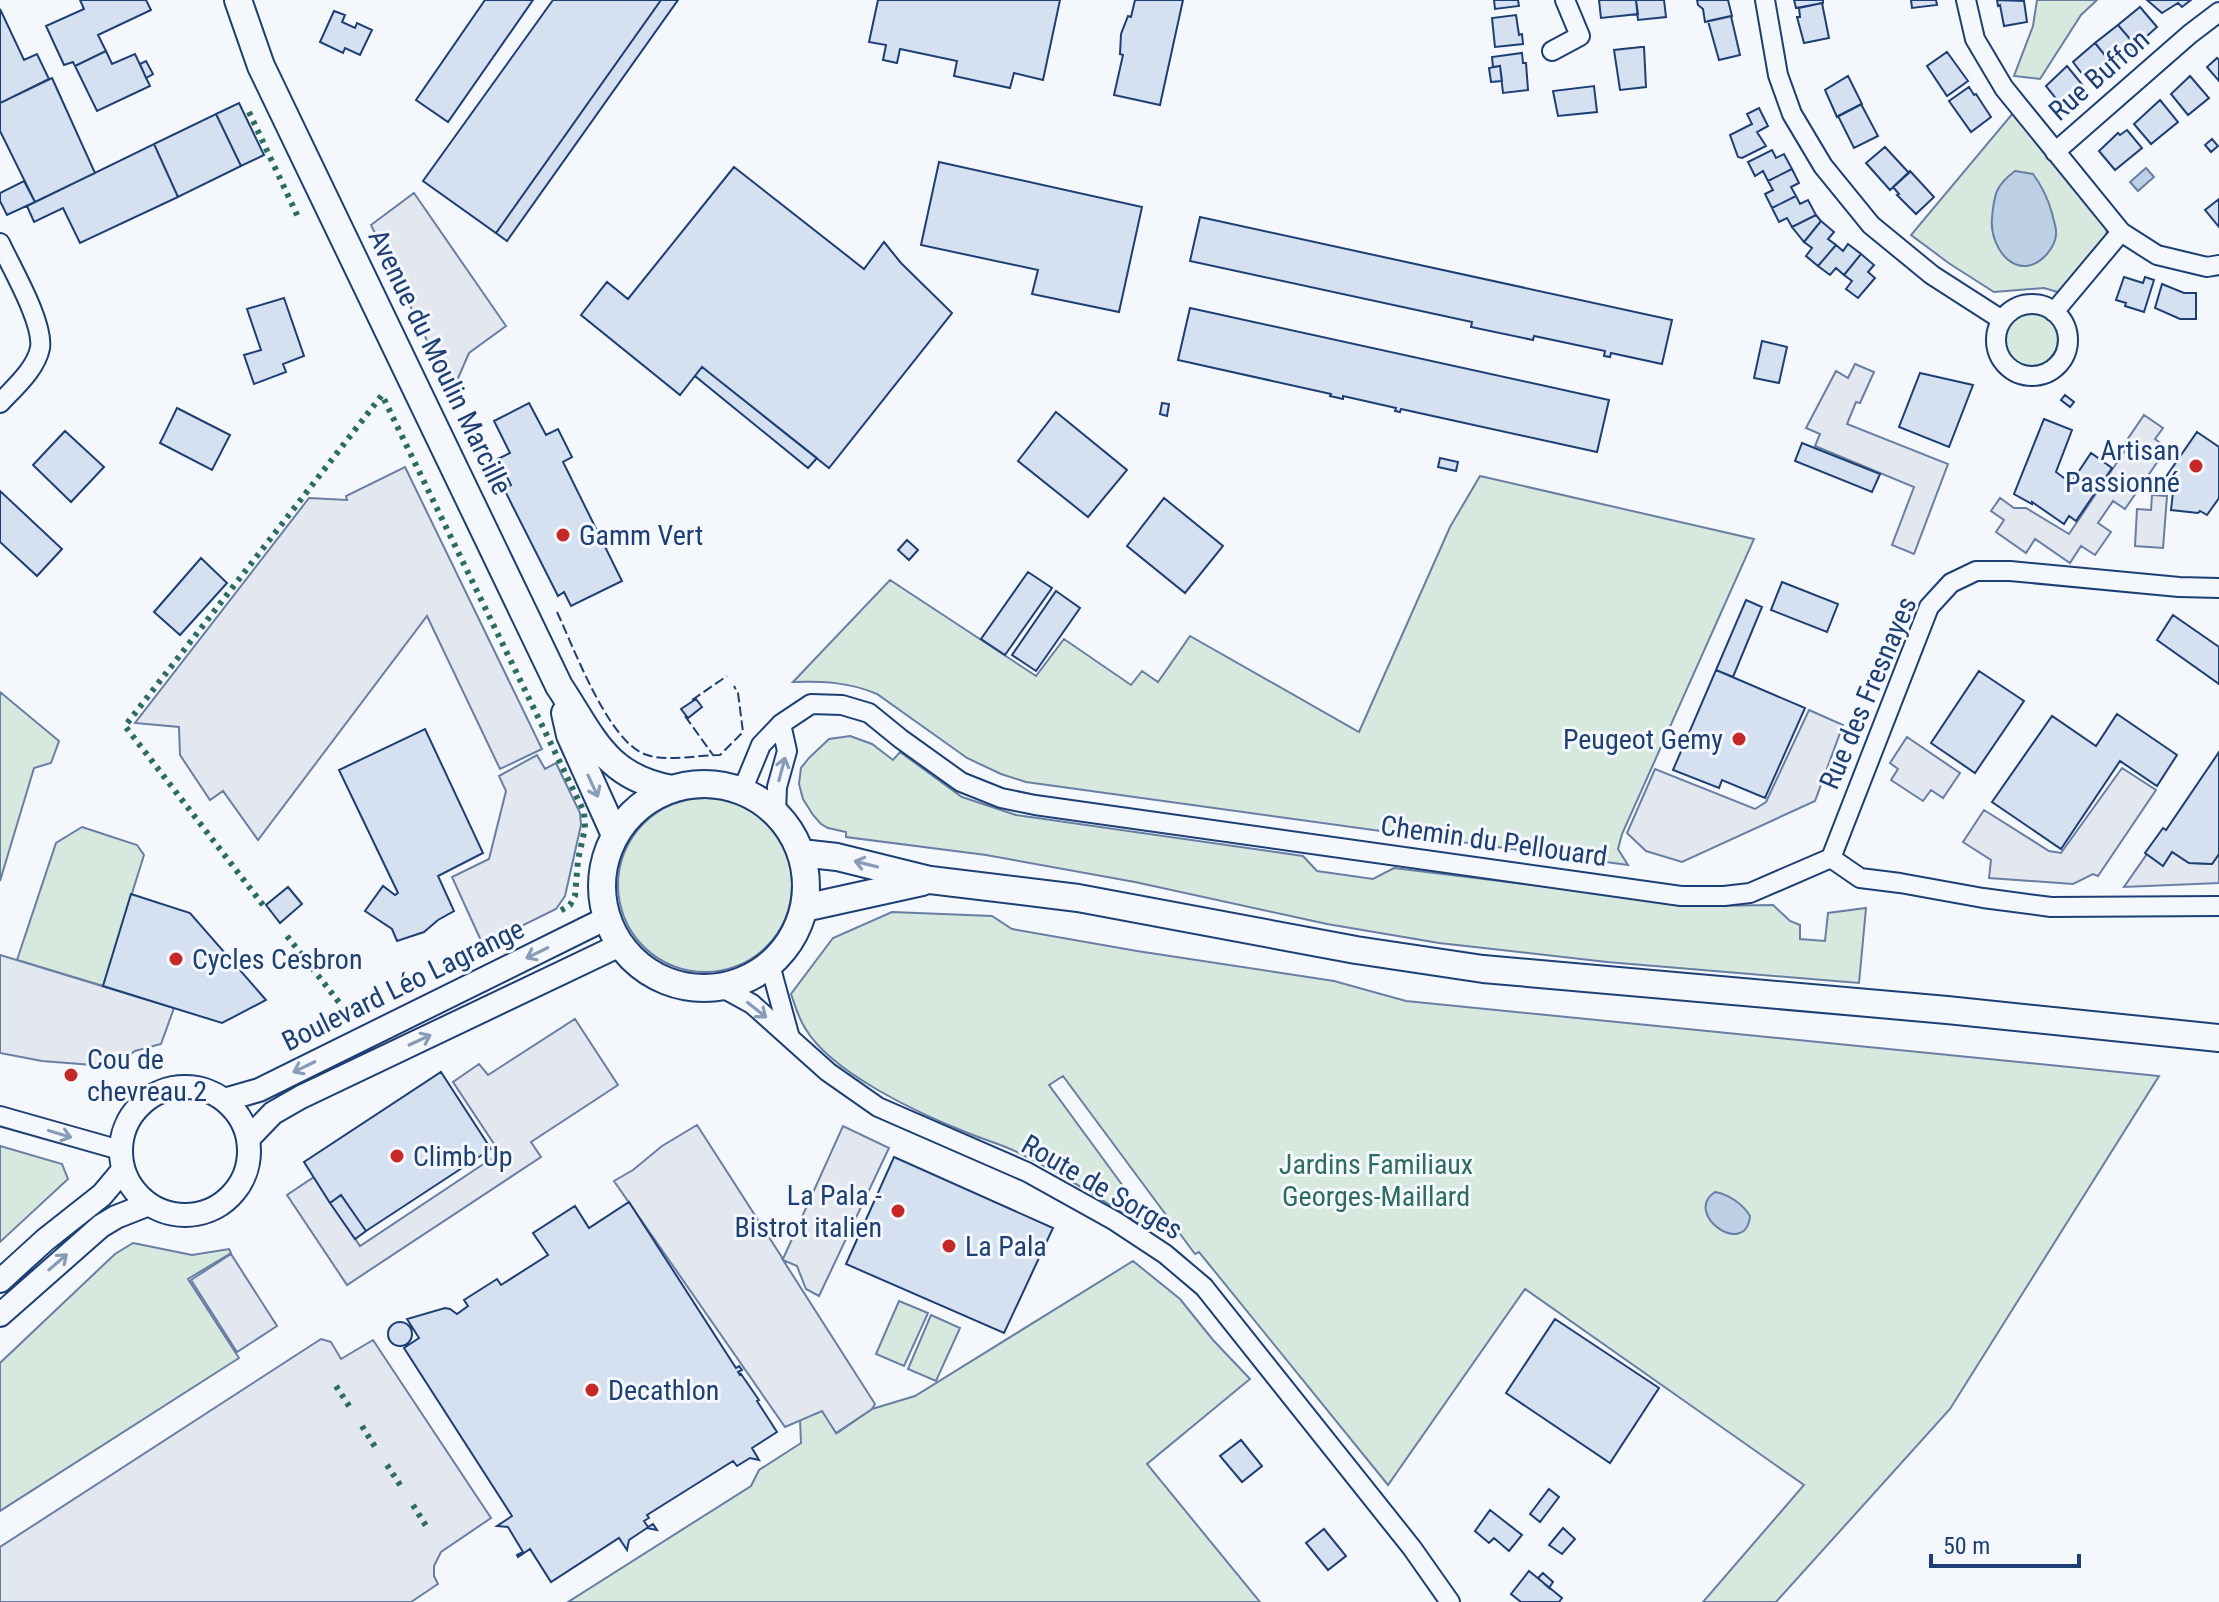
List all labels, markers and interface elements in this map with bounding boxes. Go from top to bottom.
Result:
street label: Rue Buffon [2042,22,2156,128]
street label: Avenue du Moulin Marcille [361,224,519,500]
place label: Artisan Passionné [2065,434,2180,499]
marker: Artisan Passionné [2187,457,2205,475]
place label: Gamm Vert [579,519,703,552]
marker: Gamm Vert [554,526,572,544]
street label: Rue des Fresnayes [1813,592,1923,794]
place label: Peugeot Gemy [1563,723,1723,756]
marker: Peugeot Gemy [1730,730,1748,748]
one-way arrow [775,756,790,782]
one-way arrow [586,774,601,798]
street label: Chemin du Pellouard [1379,809,1609,873]
one-way arrow [853,856,879,871]
street label: Boulevard Léo Lagrange [277,912,529,1058]
place label: Cycles Cesbron [192,943,363,976]
one-way arrow [526,945,550,961]
marker: Cycles Cesbron [167,950,185,968]
one-way arrow [746,1001,767,1019]
one-way arrow [407,1032,431,1047]
place label: Cou de chevreau 2 [87,1043,207,1108]
one-way arrow [292,1060,316,1075]
marker: Cou de chevreau 2 [62,1066,80,1084]
one-way arrow [47,1128,72,1142]
street label: Route de Sorges [1016,1128,1188,1246]
place label: Climb Up [413,1140,513,1173]
marker: Climb Up [388,1147,406,1165]
park label: Jardins Familiaux Georges-Maillard [1279,1148,1473,1213]
place label: La Pala - Bistrot italien [735,1179,882,1244]
marker: La Pala - Bistrot italien [889,1202,907,1220]
place label: La Pala [965,1230,1047,1263]
marker: La Pala [940,1237,958,1255]
one-way arrow [47,1254,67,1272]
place label: Decathlon [608,1374,719,1407]
marker: Decathlon [583,1381,601,1399]
scale bar [1931,1518,2079,1568]
text: 50 m [1943,1532,1990,1560]

